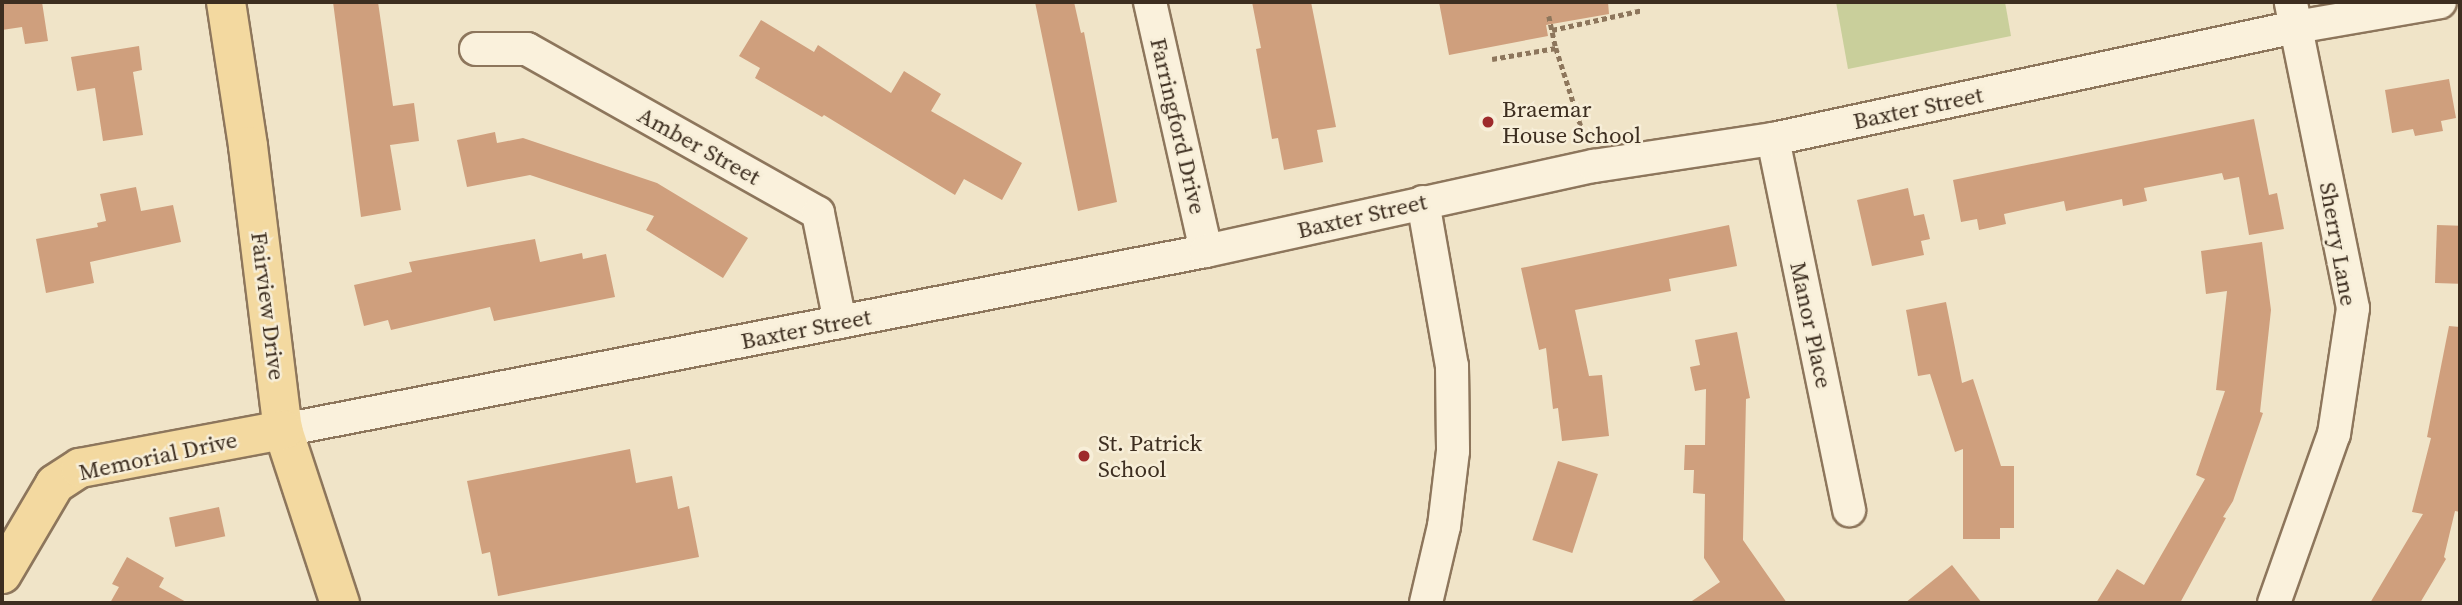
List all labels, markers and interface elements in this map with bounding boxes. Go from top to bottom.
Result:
street label: Farringford Drive [1144,35,1212,217]
street label: Baxter Street [1851,81,1985,135]
place label: Braemar House School [1502,95,1641,149]
street label: Amber Street [633,101,765,191]
marker: Braemar House School [1480,114,1496,130]
street label: Sherry Lane [2314,180,2362,308]
street label: Baxter Street [1295,188,1429,244]
street label: Fairview Drive [245,230,291,382]
street label: Manor Place [1784,259,1838,391]
street label: Baxter Street [739,303,873,355]
street label: Memorial Drive [76,426,240,486]
place label: St. Patrick School [1098,429,1202,483]
marker: St. Patrick School [1076,448,1092,464]

